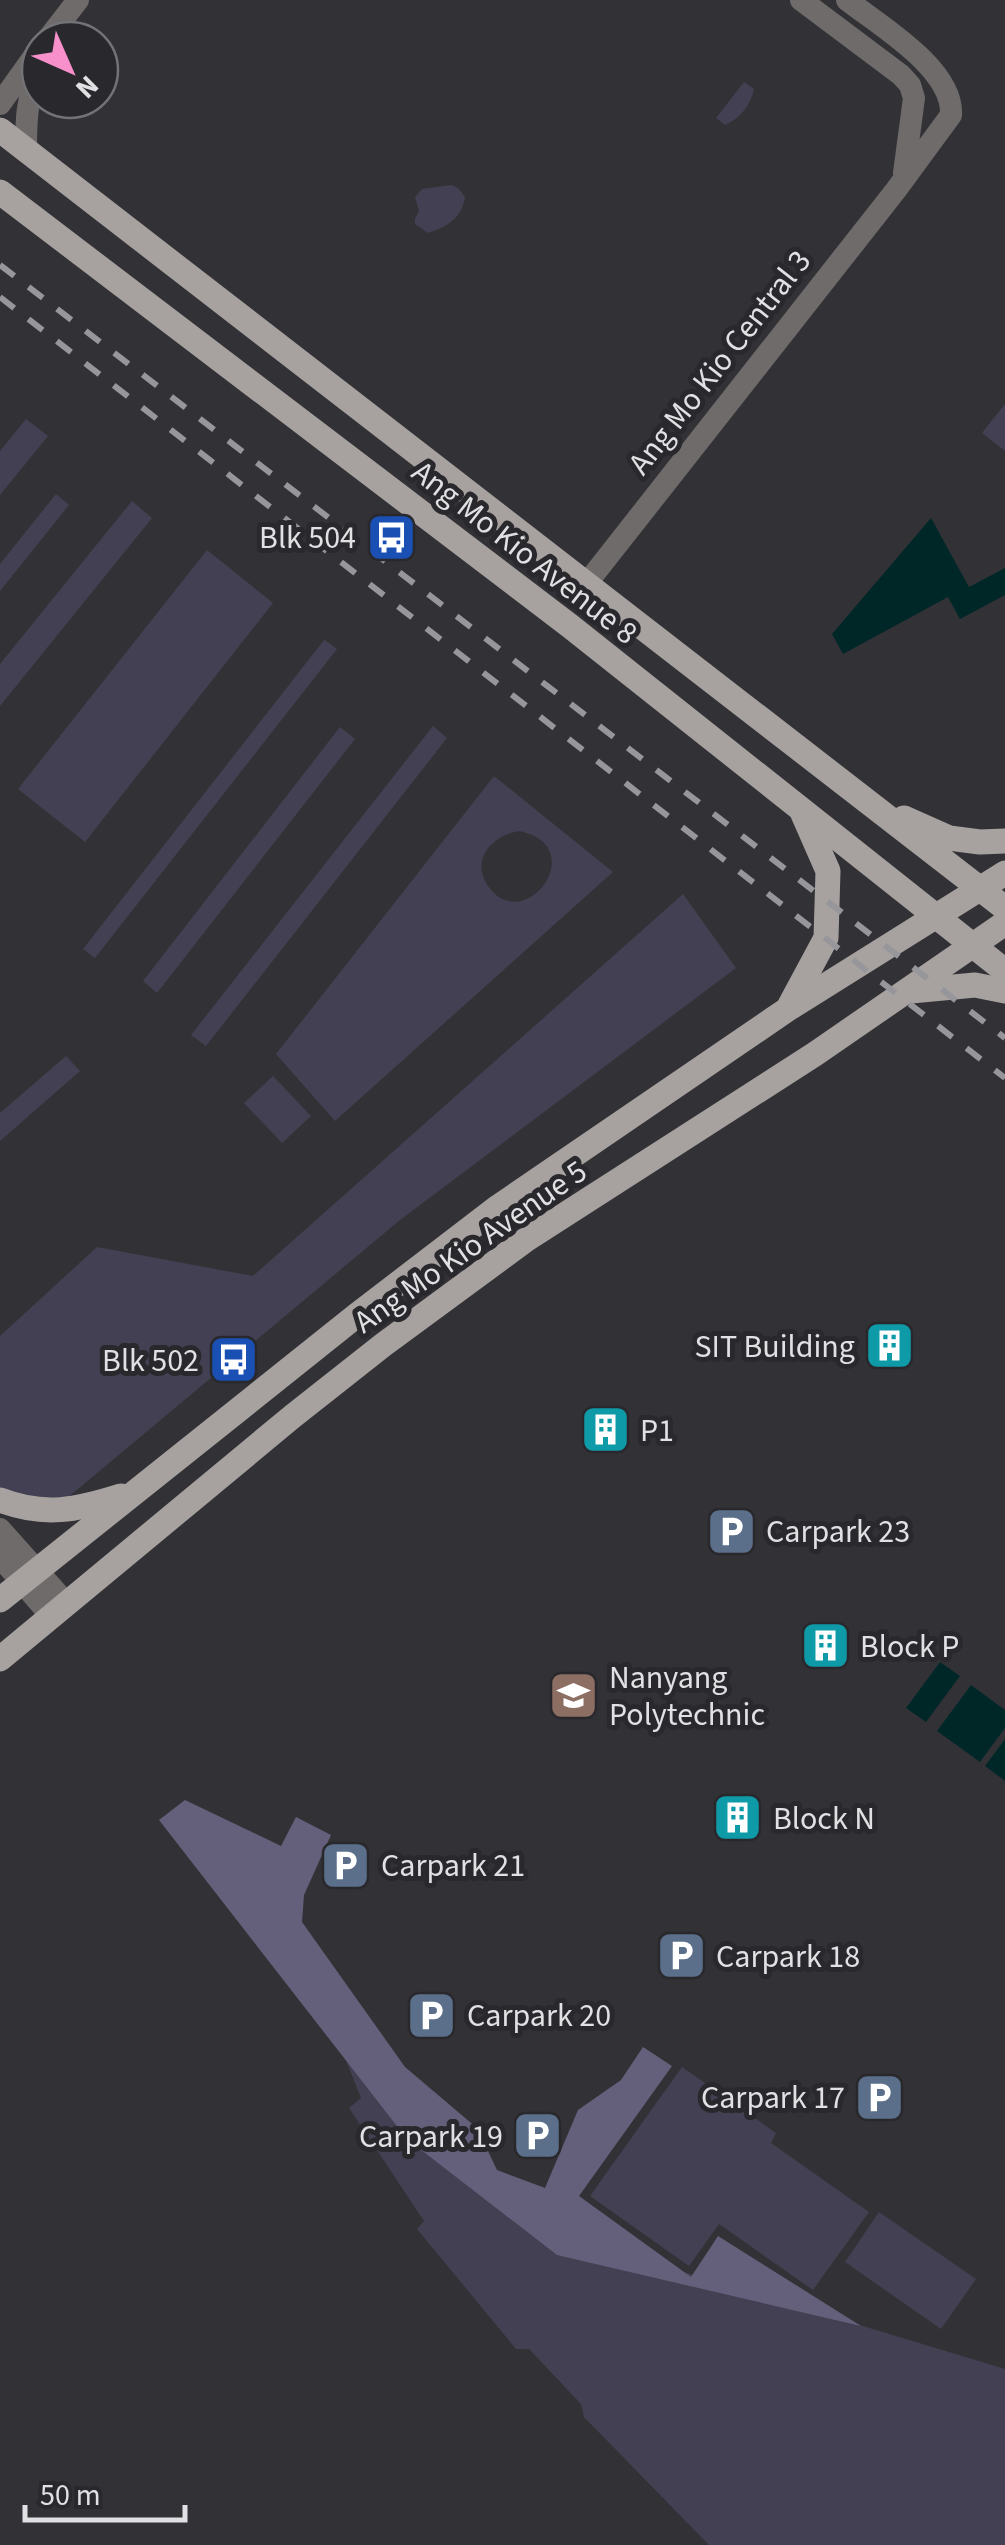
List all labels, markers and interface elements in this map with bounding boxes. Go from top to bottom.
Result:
north arrow [20,20,120,120]
text: N [66,66,108,108]
street label: Ang Mo Kio Central 3 [617,241,822,485]
street label: Ang Mo Kio Avenue 8 [402,450,647,656]
bus stop icon: Blk 504 [365,511,417,563]
place label: Blk 504 [259,515,356,561]
street label: Ang Mo Kio Avenue 5 [345,1149,597,1345]
building icon: SIT Building [864,1320,916,1372]
place label: SIT Building [694,1324,855,1370]
bus stop icon: Blk 502 [208,1334,260,1386]
place label: Blk 502 [102,1338,199,1384]
building icon: P1 [579,1404,631,1456]
place label: P1 [640,1408,674,1454]
parking icon: Carpark 23 [705,1505,757,1557]
place label: Carpark 23 [766,1509,910,1555]
building icon: Block P [799,1620,851,1672]
place label: Block P [860,1624,959,1670]
place label: Nanyang Polytechnic [609,1655,765,1738]
school or university icon: Nanyang Polytechnic [548,1669,600,1721]
building icon: Block N [712,1792,764,1844]
place label: Block N [773,1796,875,1842]
parking icon: Carpark 21 [320,1839,372,1891]
place label: Carpark 21 [381,1843,525,1889]
parking icon: Carpark 18 [655,1930,707,1982]
place label: Carpark 18 [716,1934,860,1980]
parking icon: Carpark 20 [406,1989,458,2041]
place label: Carpark 20 [467,1993,611,2039]
parking icon: Carpark 17 [854,2071,906,2123]
place label: Carpark 17 [701,2075,845,2121]
parking icon: Carpark 19 [512,2110,564,2162]
place label: Carpark 19 [359,2114,503,2160]
scale bar [25,2460,185,2522]
text: 50 m [40,2474,101,2517]

